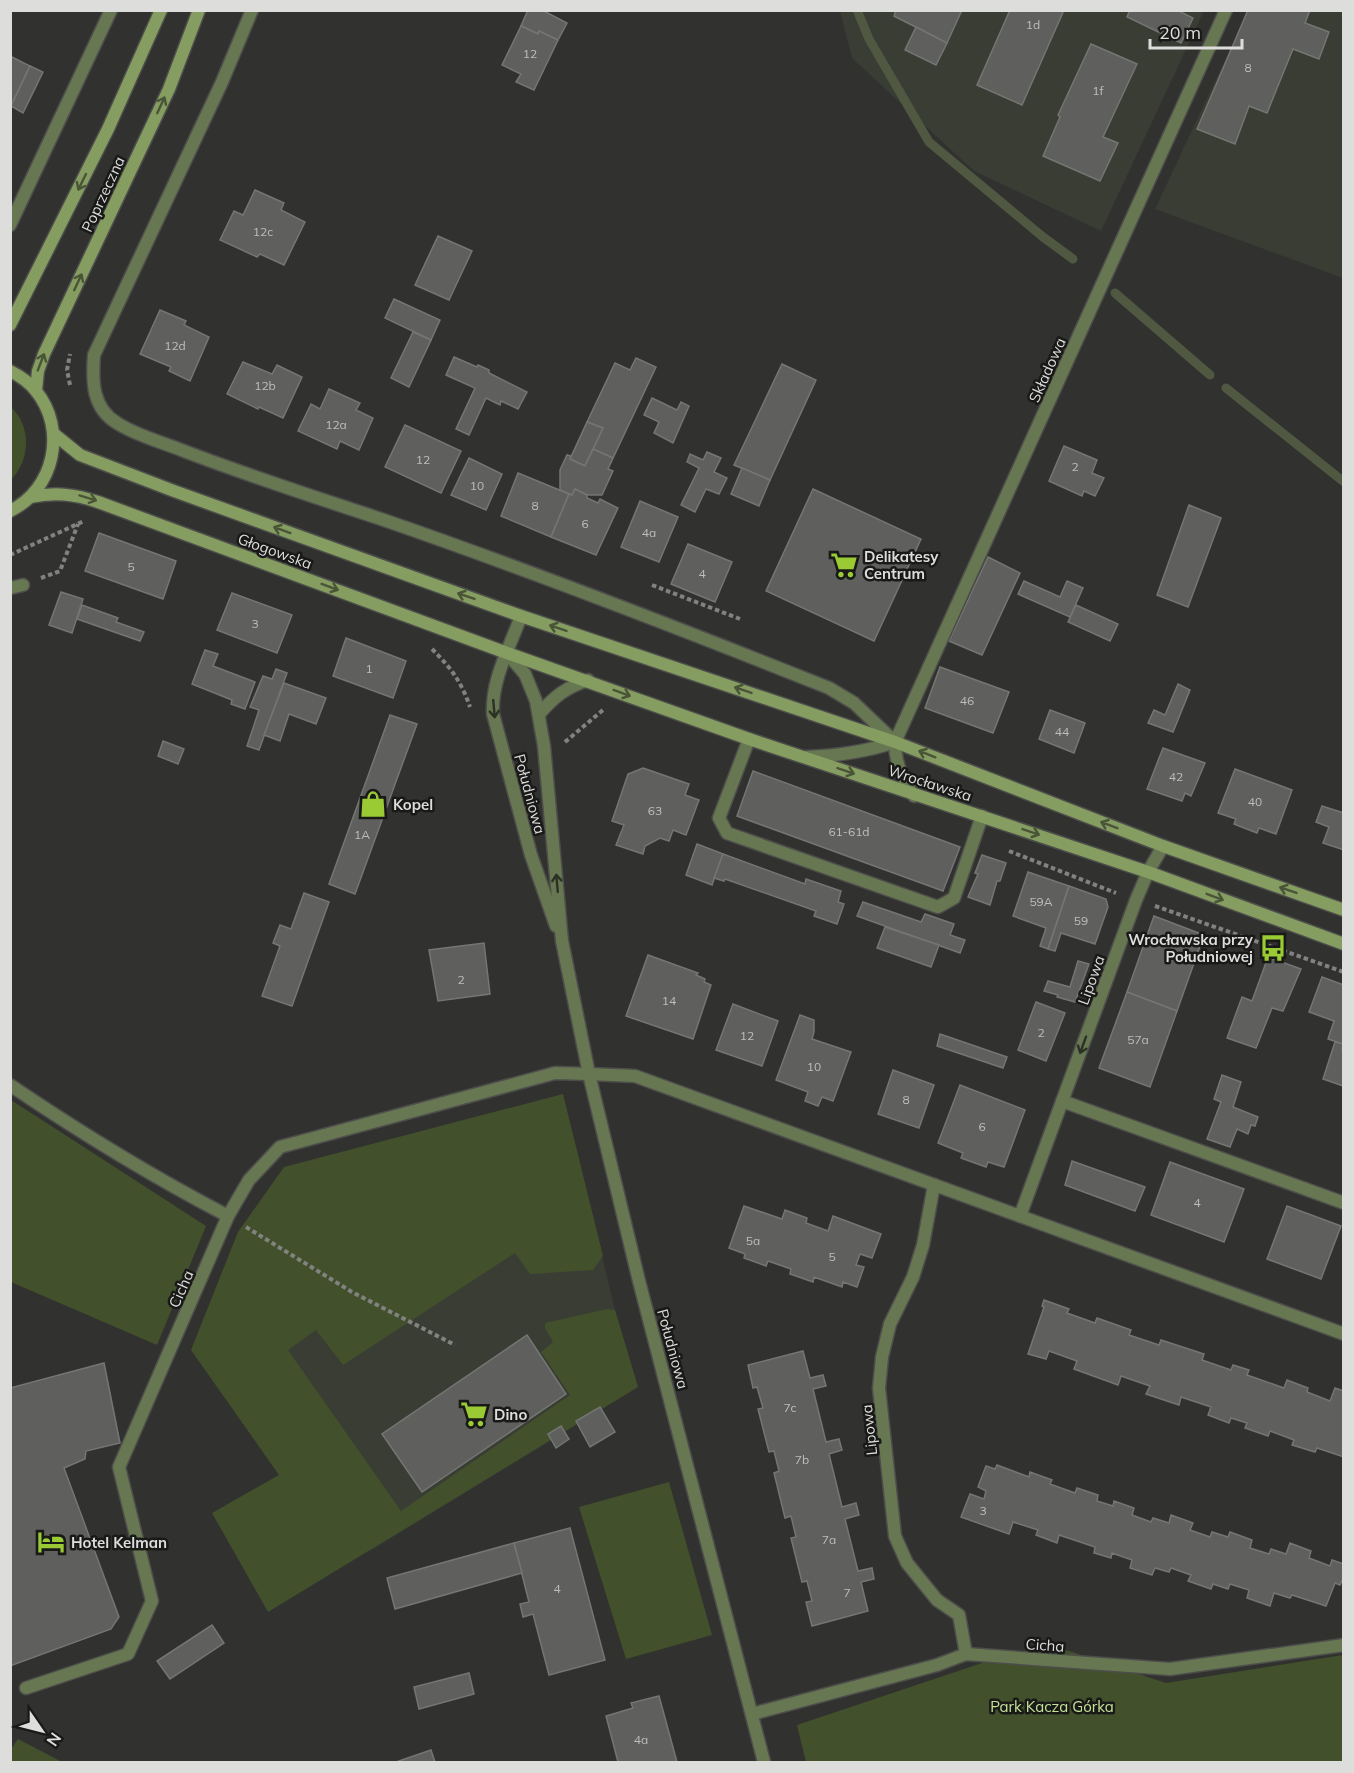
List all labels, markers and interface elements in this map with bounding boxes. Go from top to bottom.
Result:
scale bar [1150,12,1242,50]
house number: 1d [1026,17,1040,32]
text: 20 m [1159,21,1201,44]
house number: 12 [523,46,537,61]
house number: 8 [1244,60,1252,75]
house number: 1f [1092,83,1105,98]
one-way arrow [156,97,167,115]
street label: Poprzeczna [77,153,129,235]
one-way arrow [76,173,88,191]
house number: 12c [253,224,273,239]
one-way arrow [73,273,85,291]
street label: Składowa [1024,335,1070,405]
house number: 12d [164,338,186,353]
one-way arrow [37,353,48,372]
house number: 12b [254,378,276,393]
house number: 12a [325,417,347,432]
house number: 12 [416,452,430,467]
house number: 2 [1071,459,1079,474]
house number: 10 [470,478,484,493]
one-way arrow [78,494,97,505]
house number: 8 [531,498,539,513]
house number: 6 [581,516,589,531]
one-way arrow [273,524,292,535]
house number: 4a [642,525,656,540]
street label: Głogowska [235,529,315,573]
place label: Delikatesy Centrum [864,547,939,583]
supermarket icon: Delikatesy Centrum [829,550,859,580]
house number: 5 [127,559,135,574]
house number: 4 [698,566,706,581]
one-way arrow [320,583,339,594]
one-way arrow [457,590,476,601]
house number: 3 [251,616,259,631]
one-way arrow [549,622,568,633]
house number: 1 [365,661,373,676]
one-way arrow [734,684,753,695]
one-way arrow [612,688,631,699]
house number: 46 [960,693,974,708]
one-way arrow [488,698,499,718]
house number: 44 [1055,724,1069,739]
one-way arrow [918,748,937,759]
street label: Południowa [510,752,550,836]
street label: Wrocławska [886,761,974,805]
one-way arrow [836,767,855,778]
house number: 42 [1169,769,1183,784]
shop icon: Kopel [358,789,388,819]
house number: 40 [1248,794,1262,809]
place label: Kopel [393,795,433,814]
house number: 63 [648,803,662,818]
one-way arrow [1100,819,1119,830]
house number: 61-61d [828,824,870,839]
house number: 1A [354,827,370,842]
one-way arrow [1021,828,1040,839]
one-way arrow [551,873,562,893]
one-way arrow [1279,884,1298,895]
one-way arrow [1205,892,1223,903]
house number: 59A [1029,894,1053,909]
house number: 59 [1074,913,1088,928]
place label: Wrocławska przy Południowej [1128,930,1254,966]
bus stop icon: Wrocławska przy Południowej [1258,933,1288,963]
street label: Lipowa [1073,953,1109,1007]
house number: 2 [457,972,465,987]
house number: 14 [662,993,676,1008]
house number: 2 [1037,1025,1045,1040]
house number: 12 [740,1028,754,1043]
house number: 57a [1127,1032,1149,1047]
one-way arrow [1077,1035,1088,1054]
house number: 10 [807,1059,821,1074]
house number: 8 [902,1092,910,1107]
house number: 6 [978,1119,986,1134]
house number: 4 [1193,1195,1201,1210]
house number: 5a [746,1233,760,1248]
house number: 5 [828,1249,836,1264]
street label: Cicha [164,1267,198,1311]
street label: Południowa [653,1307,693,1391]
supermarket icon: Dino [459,1399,489,1429]
house number: 7c [783,1400,797,1415]
street label: Lipowa [857,1404,881,1456]
place label: Dino [494,1405,527,1424]
house number: 7b [795,1452,809,1467]
house number: 3 [979,1503,987,1518]
hotel icon: Hotel Kelman [36,1527,66,1557]
house number: 7a [822,1532,836,1547]
place label: Hotel Kelman [71,1533,167,1552]
house number: 4 [553,1581,561,1596]
house number: 7 [843,1585,851,1600]
street label: Cicha [1025,1634,1065,1656]
park label: Park Kacza Górka [990,1697,1114,1716]
north arrow [12,1701,72,1761]
text: N [43,1729,66,1750]
house number: 4a [634,1732,648,1747]

